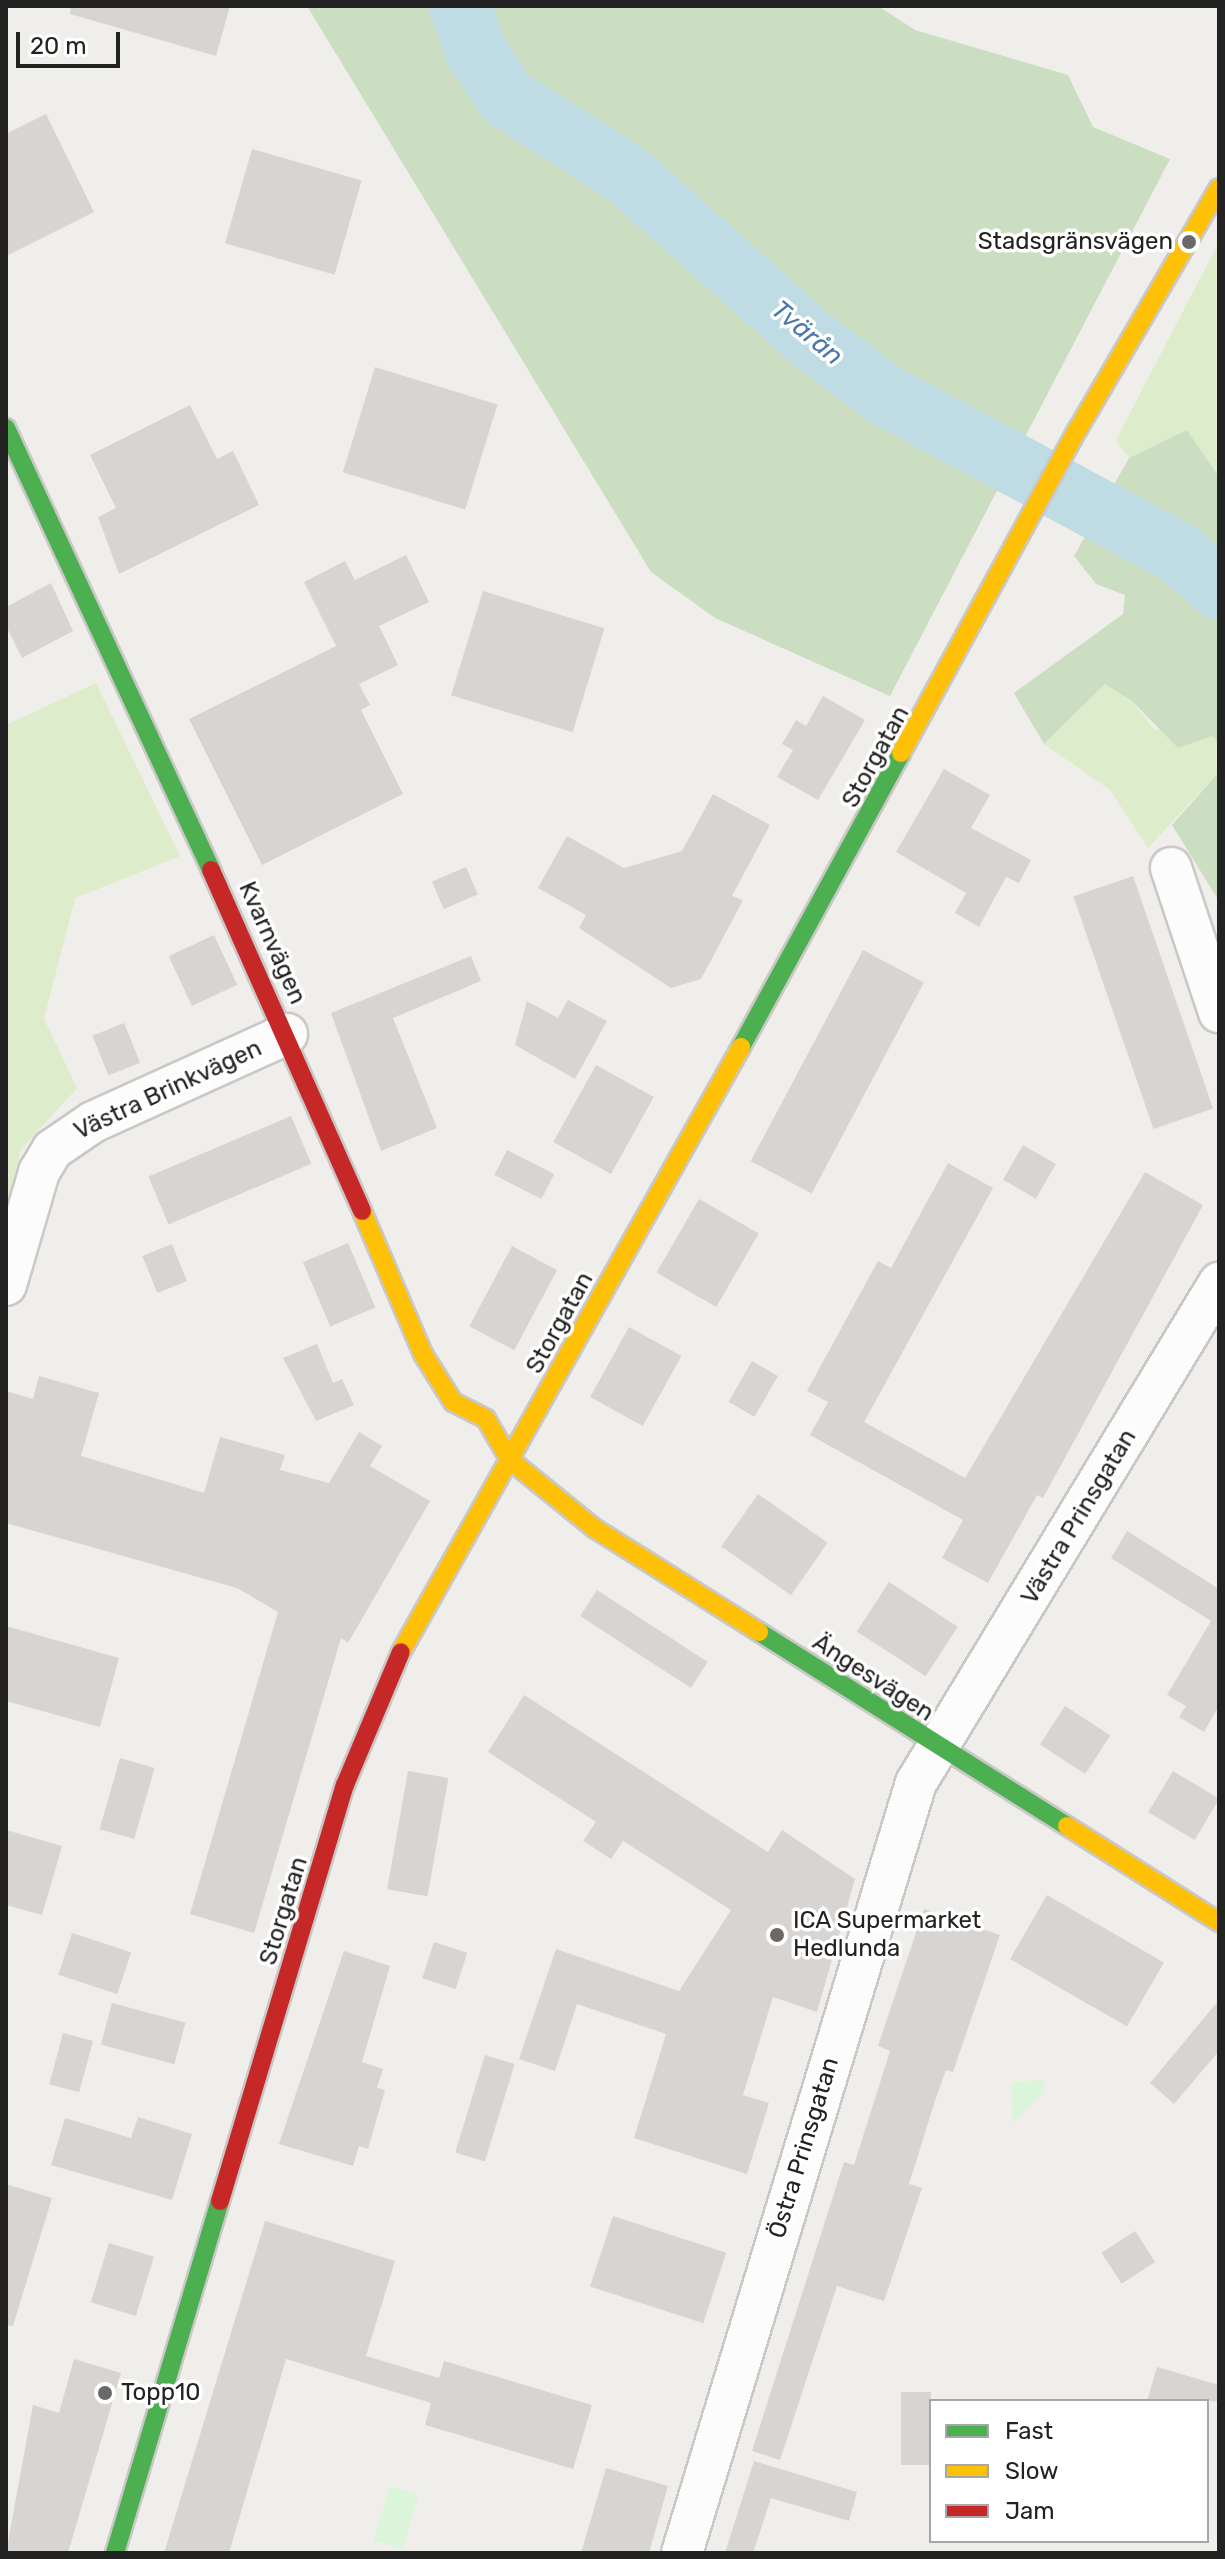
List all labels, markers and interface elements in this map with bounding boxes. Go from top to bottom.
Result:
scale bar [20,16,124,66]
text: 20 m [30,32,87,60]
place label: Stadsgränsvägen [978,228,1173,256]
marker: Stadsgränsvägen [1180,233,1198,251]
water label: Tvärån [765,294,849,372]
street label: Storgatan [836,701,916,813]
street label: Kvarnvägen [232,877,312,1009]
street label: Västra Brinkvägen [70,1034,266,1146]
street label: Storgatan [520,1267,600,1379]
street label: Västra Prinsgatan [1015,1424,1143,1610]
street label: Ängesvägen [807,1628,939,1728]
street label: Storgatan [254,1853,314,1969]
place label: ICA Supermarket Hedlunda [793,1907,982,1963]
marker: ICA Supermarket Hedlunda [768,1926,786,1944]
street label: Östra Prinsgatan [763,2054,845,2242]
place label: Topp10 [121,2379,200,2407]
marker: Topp10 [96,2384,114,2402]
legend [929,2399,1209,2543]
text: Fast [1005,2417,1053,2445]
text: Slow [1005,2457,1058,2485]
text: Jam [1005,2497,1055,2525]

